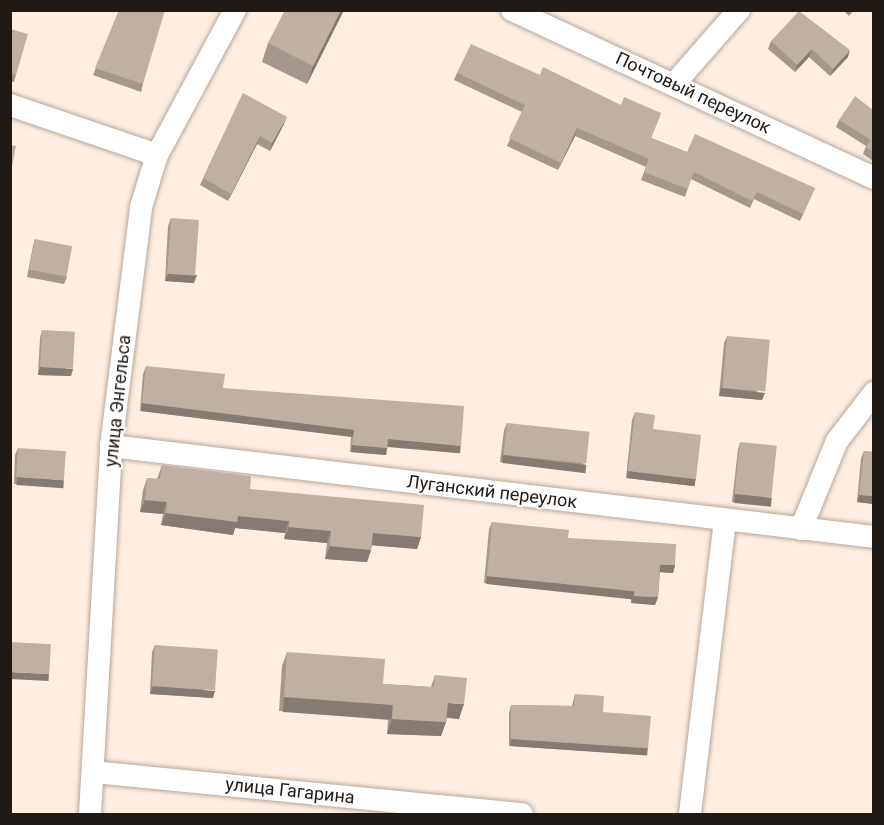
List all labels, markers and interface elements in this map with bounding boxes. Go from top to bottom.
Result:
street label: Почтовый переулок [612,48,774,138]
street label: улица Энгельса [100,334,136,468]
street label: Луганский переулок [406,471,578,513]
street label: улица Гагарина [224,773,356,809]

